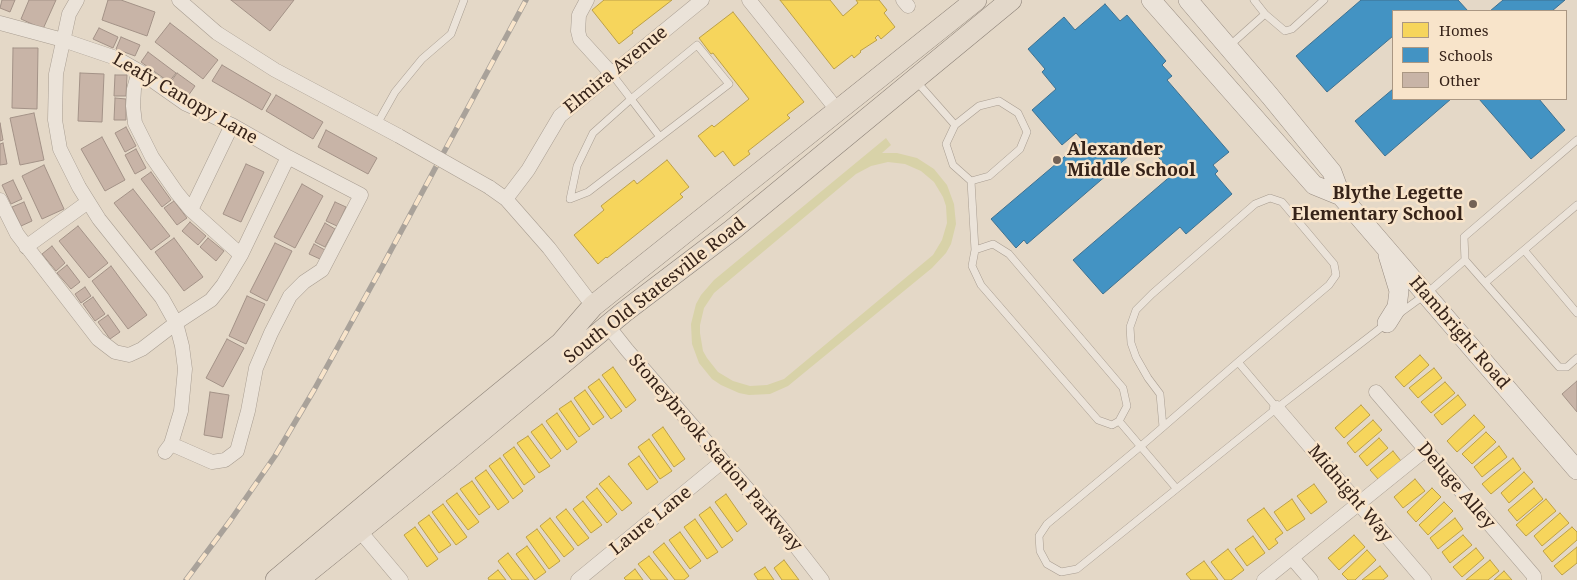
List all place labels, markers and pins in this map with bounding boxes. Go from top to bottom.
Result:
place label: Alexander Middle School [1067,139,1196,182]
marker: Alexander Middle School [1051,154,1063,166]
place label: Blythe Legette Elementary School [1292,183,1463,225]
marker: Blythe Legette Elementary School [1467,198,1479,210]

